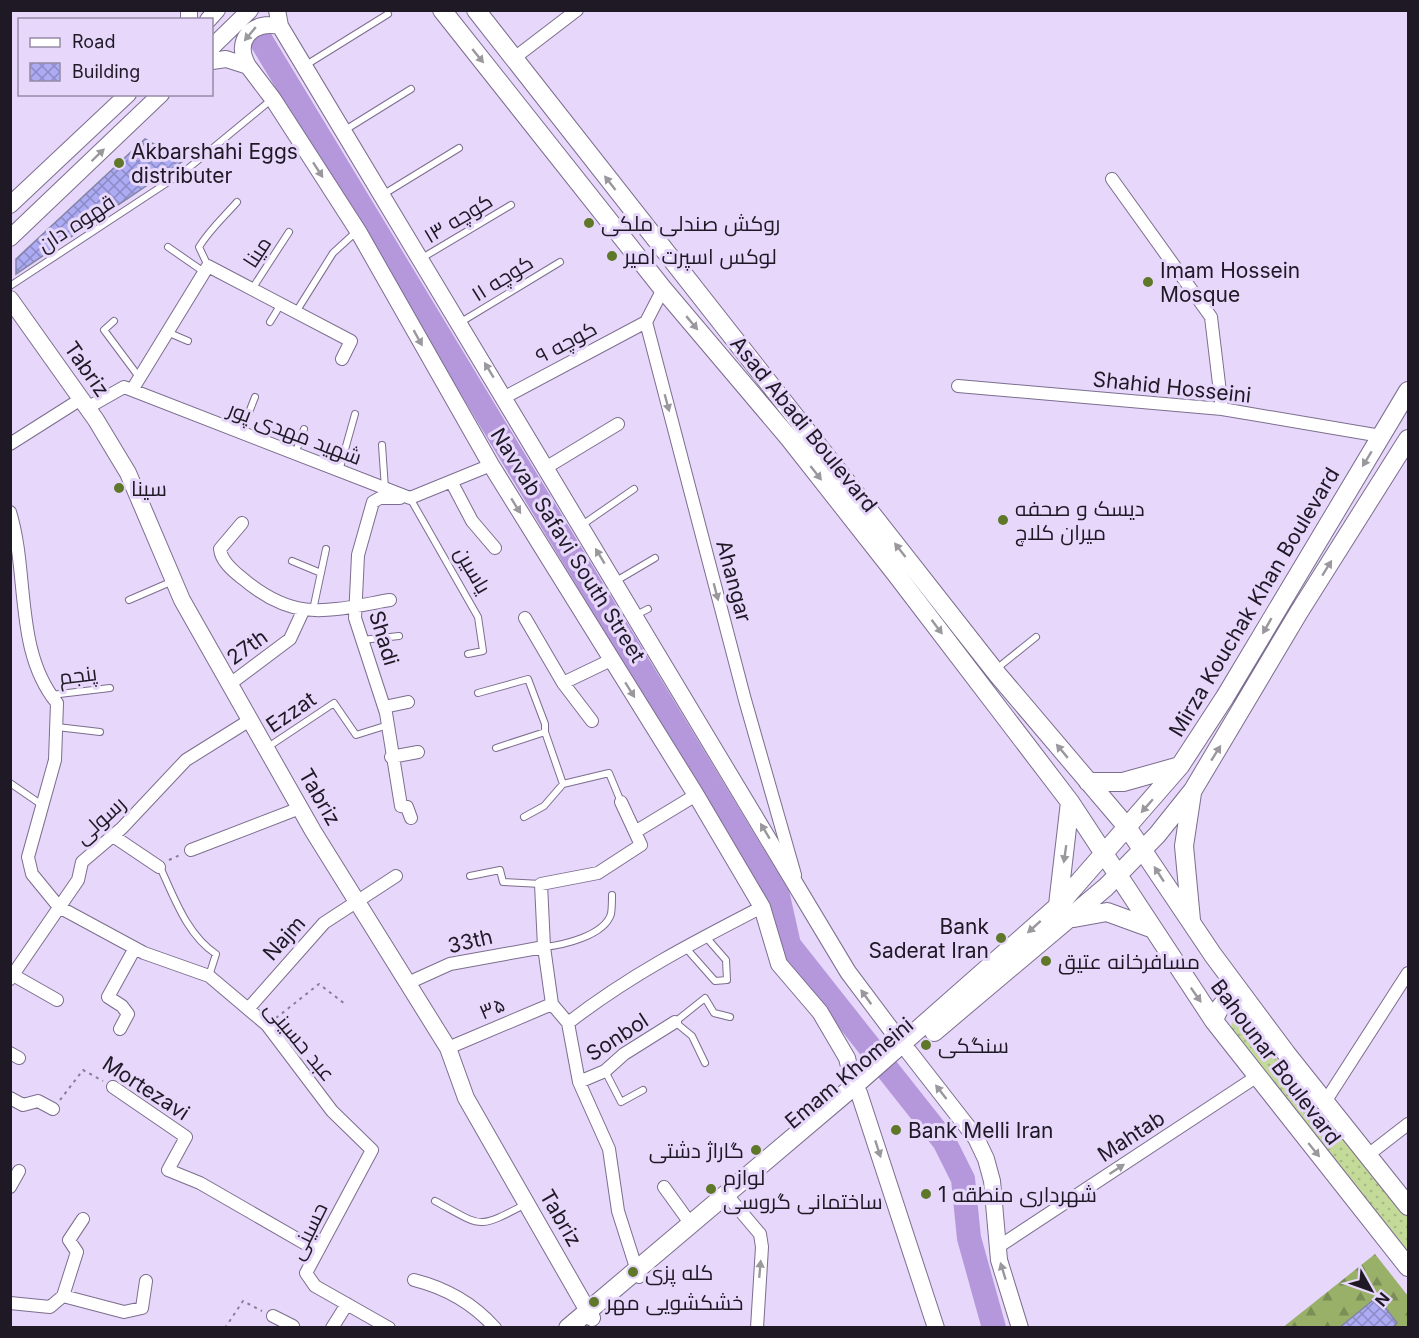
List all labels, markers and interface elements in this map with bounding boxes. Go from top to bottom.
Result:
legend [18,18,213,96]
one-way arrow [243,26,256,42]
text: Road [72,31,115,52]
one-way arrow [471,48,484,63]
text: Building [72,61,140,82]
place label: Akbarshahi Eggs distributer [131,139,298,188]
one-way arrow [91,148,105,162]
marker: Akbarshahi Eggs distributer [112,156,126,170]
one-way arrow [313,162,324,178]
one-way arrow [605,175,617,190]
street label: کوچه ۱۳ [419,188,498,250]
street label: قهوه دان [33,189,120,258]
place label: روکش صندلی ملکی [601,211,780,237]
marker: روکش صندلی ملکی [582,216,596,230]
street label: مینا [238,232,276,272]
place label: لوکس اسپرت امیر [623,244,777,271]
street label: کوچه ۱۱ [467,249,538,308]
marker: لوکس اسپرت امیر [605,249,619,263]
place label: Imam Hossein Mosque [1160,258,1300,307]
marker: Imam Hossein Mosque [1141,275,1155,289]
street label: کوچه ۹ [531,315,602,370]
one-way arrow [685,315,698,330]
one-way arrow [413,330,423,347]
street label: Asad Abadi Boulevard [725,331,883,517]
street label: Tabriz [59,337,115,401]
one-way arrow [484,361,494,378]
street label: Shahid Hosseini [1092,366,1252,408]
one-way arrow [663,394,672,412]
street label: شهید مهدی پور [223,396,365,472]
street label: Navvab Safavi South Street [486,423,651,667]
one-way arrow [1362,451,1372,468]
street label: Mirza Kouchak Khan Boulevard [1164,463,1344,741]
one-way arrow [810,465,823,481]
place label: سینا [131,476,167,501]
marker: سینا [112,481,126,495]
place label: دیسک و صحفه میران کلاچ [1015,496,1145,547]
one-way arrow [511,498,522,514]
marker: دیسک و صحفه میران کلاچ [996,513,1010,527]
street label: Ahangar [711,537,757,625]
street label: یاسین [449,542,497,599]
one-way arrow [895,542,907,557]
one-way arrow [595,548,606,564]
one-way arrow [1322,560,1333,576]
one-way arrow [712,582,722,601]
street label: Shadi [364,608,404,668]
one-way arrow [1262,618,1272,635]
one-way arrow [930,619,942,634]
street label: 27th [222,624,272,670]
street label: پنجم [57,660,99,692]
one-way arrow [624,681,635,698]
street label: Ezzat [261,686,321,738]
one-way arrow [1055,743,1068,759]
one-way arrow [1210,745,1221,761]
street label: Tabriz [294,764,346,830]
street label: رسولی [70,791,131,850]
one-way arrow [1140,798,1154,813]
one-way arrow [760,823,771,839]
one-way arrow [1061,845,1070,864]
one-way arrow [1154,866,1165,882]
street label: Najm [258,911,310,965]
place label: Bank Saderat Iran [868,914,989,963]
one-way arrow [1027,920,1042,933]
street label: 33th [445,924,495,958]
marker: Bank Saderat Iran [994,931,1008,945]
place label: مسافرخانه عتیق [1058,949,1200,975]
marker: مسافرخانه عتیق [1039,954,1053,968]
street label: Bahounar Boulevard [1206,974,1346,1150]
one-way arrow [1190,986,1202,1002]
one-way arrow [860,990,872,1006]
street label: ۳۵ [475,991,509,1025]
street label: عبد حسینی [259,996,341,1087]
street label: Sonbol [581,1008,653,1066]
street label: Emam Khomeini [780,1012,918,1134]
place label: سنگکی [938,1033,1009,1059]
marker: سنگکی [919,1038,933,1052]
street label: Mortezavi [98,1051,194,1125]
one-way arrow [934,1084,947,1100]
street label: Mahtab [1093,1105,1169,1167]
place label: Bank Melli Iran [908,1118,1054,1143]
marker: Bank Melli Iran [889,1123,903,1137]
place label: گاراژ دشتی [649,1138,744,1164]
one-way arrow [873,1140,883,1158]
one-way arrow [1308,1142,1321,1158]
marker: گاراژ دشتی [749,1143,763,1157]
one-way arrow [1109,1163,1125,1174]
place label: لوازم ساختمانی گروسی [723,1165,883,1215]
marker: لوازم ساختمانی گروسی [704,1182,718,1196]
place label: شهرداری منطقه 1 [938,1182,1097,1208]
street label: Tabriz [535,1185,587,1251]
marker: شهرداری منطقه 1 [919,1187,933,1201]
street label: حسینی [283,1198,333,1264]
place label: کله پزی [645,1260,713,1287]
one-way arrow [755,1260,765,1279]
north arrow [1341,1260,1401,1320]
one-way arrow [998,1262,1007,1280]
marker: کله پزی [626,1265,640,1279]
text: N [1371,1289,1394,1311]
place label: خشکشویی مهر [605,1290,743,1316]
marker: خشکشویی مهر [587,1295,601,1309]

